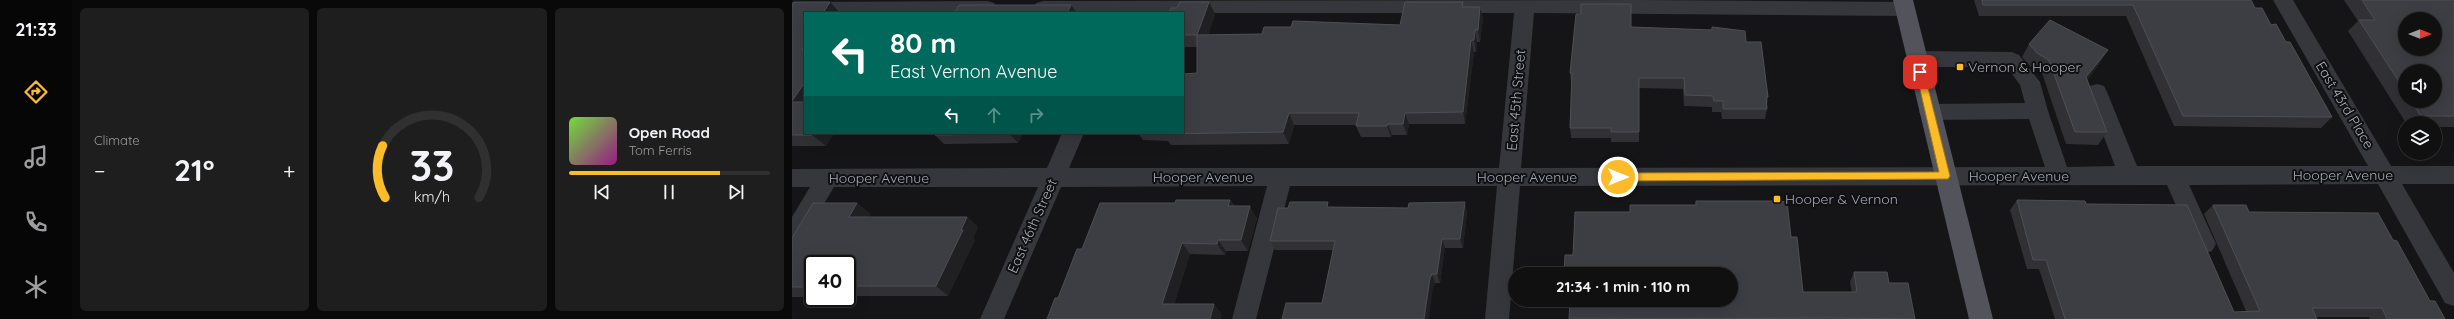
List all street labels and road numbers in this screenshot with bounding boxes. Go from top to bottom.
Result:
street label: East 45th Street [1503,48,1529,151]
street label: East 43rd Place [2312,58,2378,152]
street label: Hooper Avenue [2293,166,2393,184]
street label: Hooper Avenue [1969,167,2069,185]
street label: Hooper Avenue [1153,168,1253,186]
street label: Hooper Avenue [1477,168,1577,186]
street label: Hooper Avenue [829,169,929,187]
street label: East 46th Street [1003,176,1061,276]

